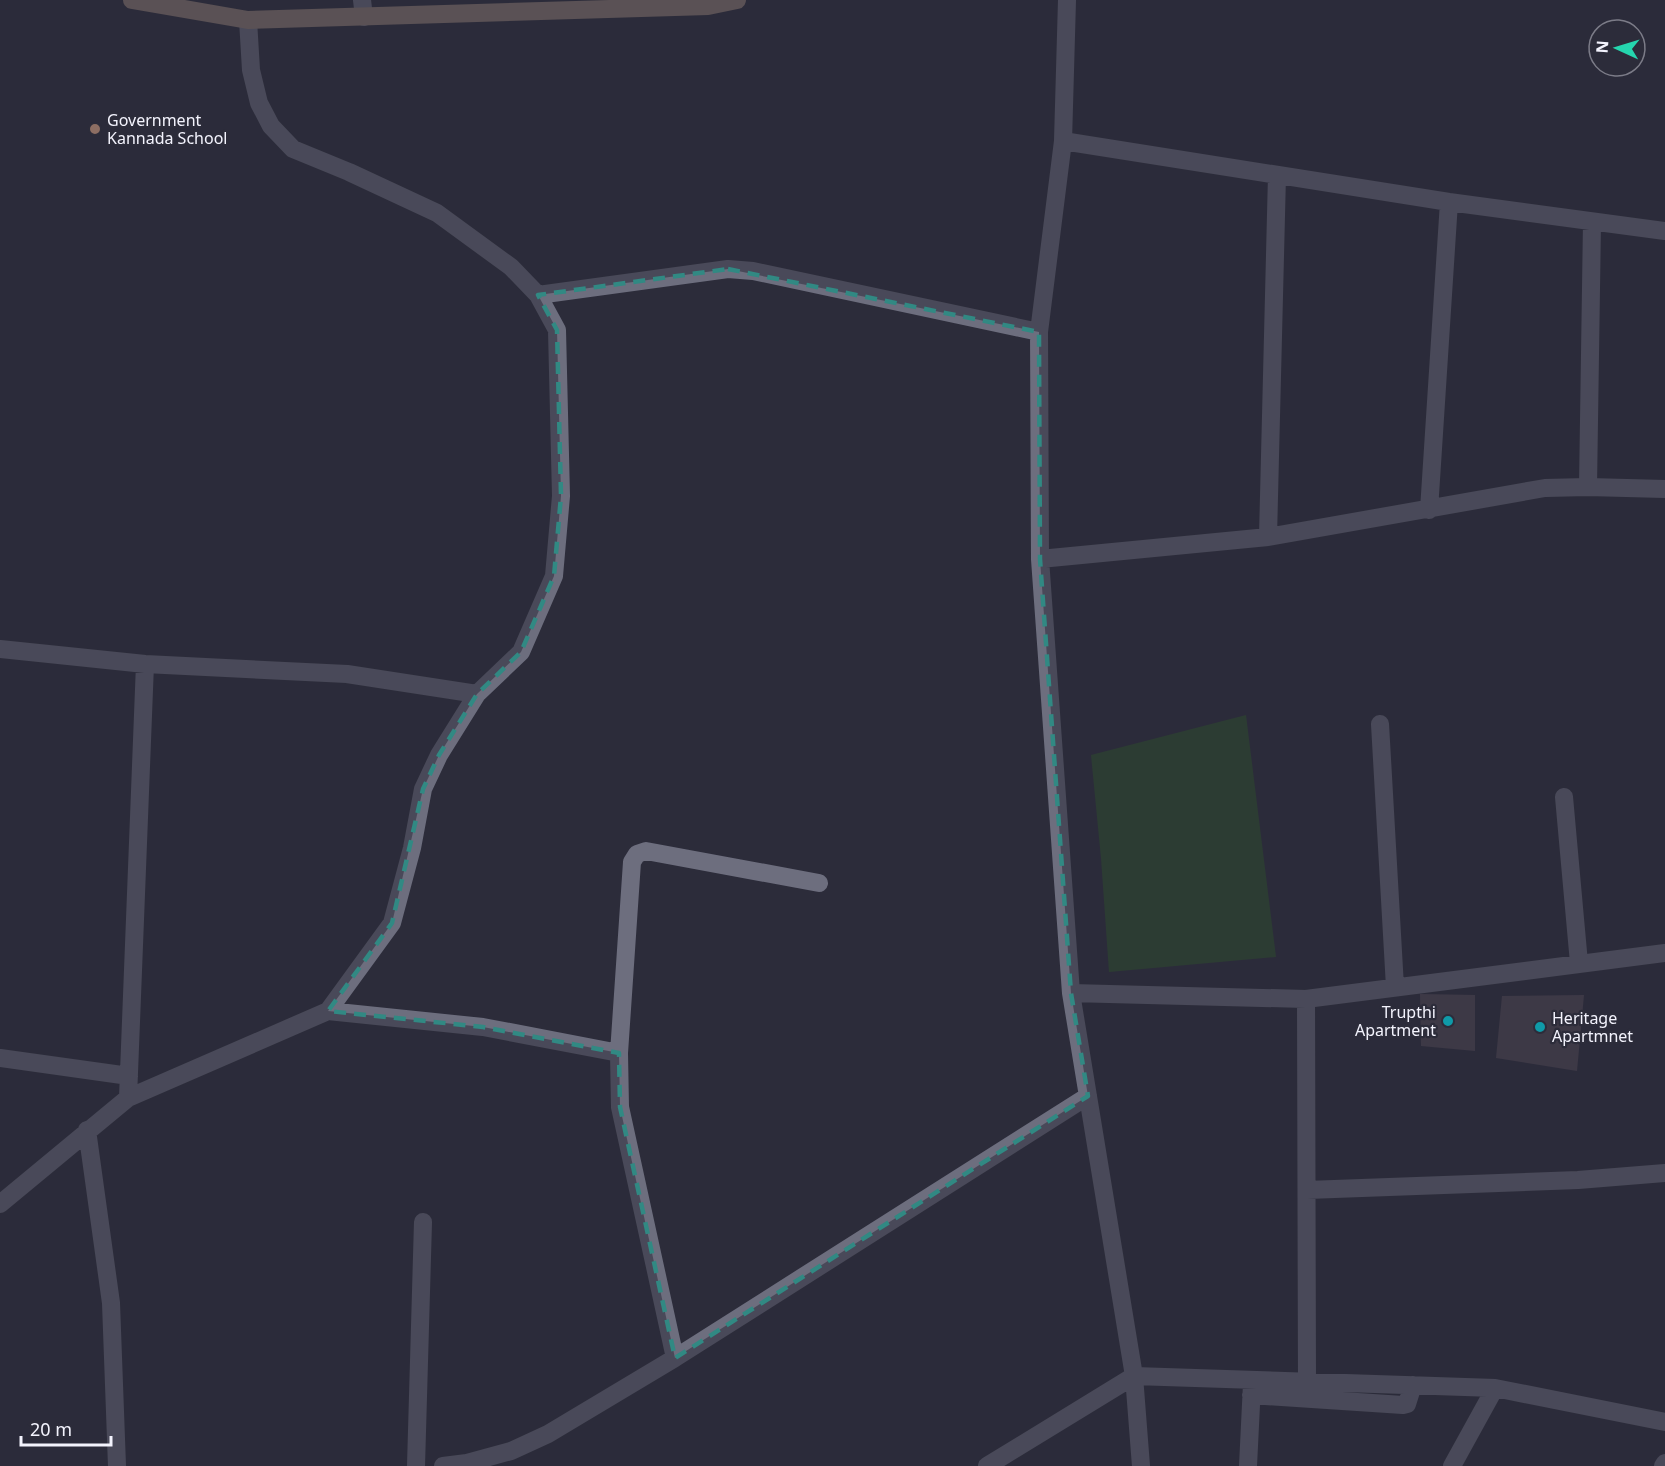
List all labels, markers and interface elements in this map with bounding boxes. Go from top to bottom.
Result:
north arrow [1587,18,1647,78]
text: N [1591,40,1613,54]
place label: Government Kannada School [107,109,227,149]
marker: Government Kannada School [88,122,102,136]
place label: Trupthi Apartment [1355,1001,1436,1041]
place label: Heritage Apartmnet [1552,1007,1633,1047]
marker: Trupthi Apartment [1441,1014,1455,1028]
marker: Heritage Apartmnet [1533,1020,1547,1034]
scale bar [21,1409,111,1447]
text: 20 m [30,1417,72,1441]

